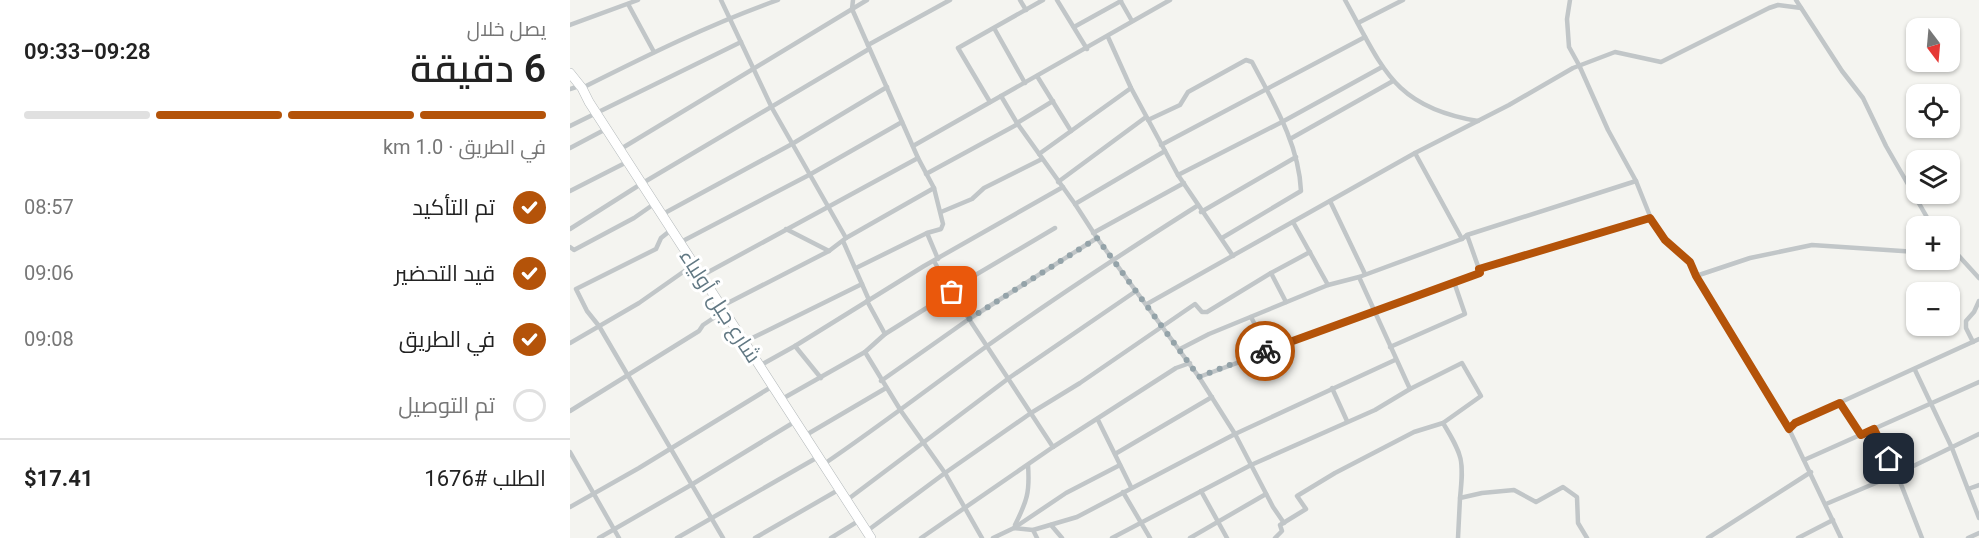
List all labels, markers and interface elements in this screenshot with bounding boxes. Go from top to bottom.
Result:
text: يصل خلال [467,17,546,41]
north arrow [1906,18,1960,72]
map controls [1906,18,1960,336]
text: 09:28–09:33 [24,39,151,64]
text: 6 دقيقة [410,46,546,92]
button: locate [1906,84,1960,138]
text: في الطريق · 1.0 km [383,135,546,159]
button: layers [1906,150,1960,204]
icon: check [513,191,546,224]
text: 08:57 [24,195,74,219]
text: تم التأكيد [412,195,495,220]
button: + [1906,216,1960,270]
street label: شارع جبل أولياء [673,244,766,368]
icon: check [513,257,546,290]
text: 09:06 [24,261,74,285]
text: قيد التحضير [394,261,495,286]
pin [926,266,977,317]
icon: bag [935,275,968,308]
button: − [1906,282,1960,336]
courier [1235,321,1295,381]
icon: check [513,323,546,356]
text: 09:08 [24,327,74,351]
text: في الطريق [399,327,495,352]
icon: bike [1249,335,1282,368]
text: تم التوصيل [398,393,495,418]
pin [1863,433,1914,484]
icon: home [1872,442,1905,475]
text: $17.41 [24,466,94,491]
text: الطلب #1676 [424,466,546,491]

